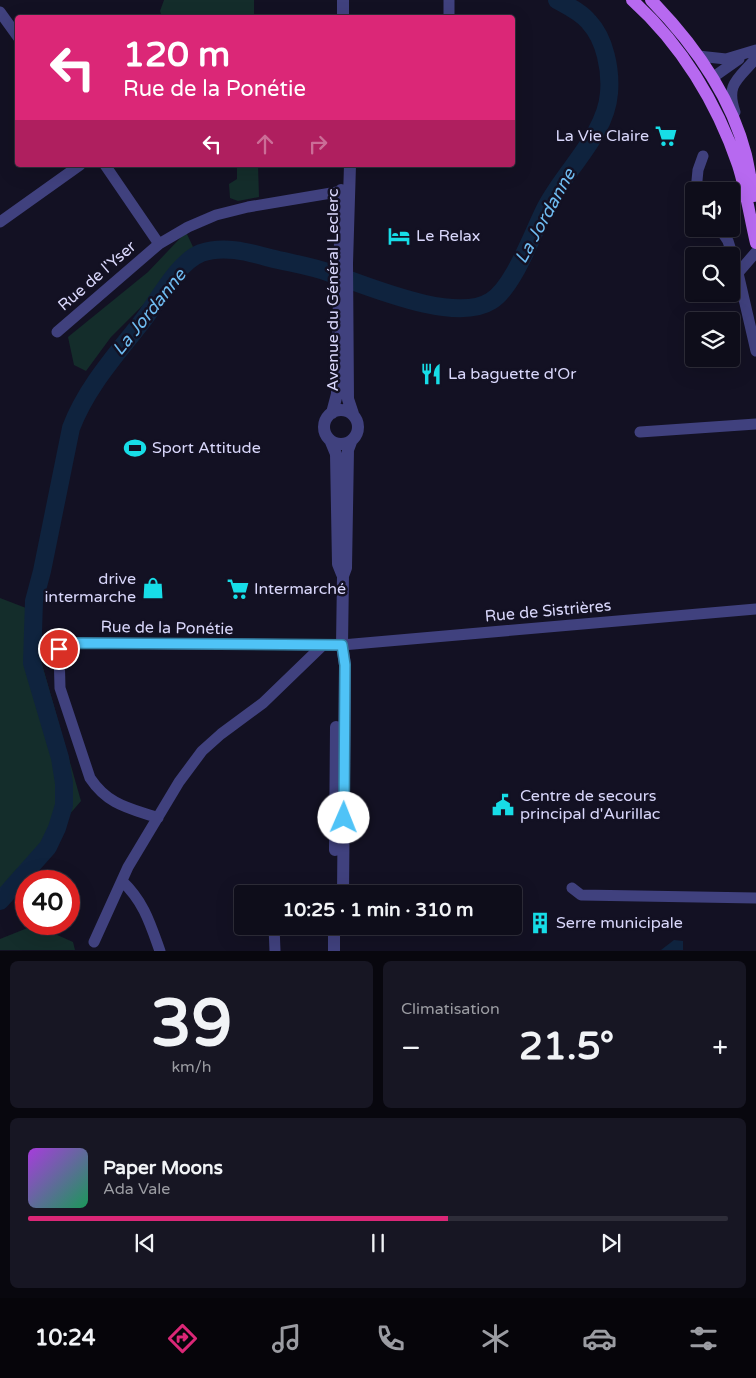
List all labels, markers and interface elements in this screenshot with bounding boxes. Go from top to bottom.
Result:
text: 120 m [123,34,230,76]
icon: left [40,35,105,100]
text: Rue de la Ponétie [123,76,306,102]
supermarket icon: La Vie Claire [653,123,679,149]
place label: La Vie Claire [555,126,649,146]
icon: left [198,130,226,158]
icon: ahead [251,130,279,158]
icon: right [304,130,332,158]
water label: La Jordanne [510,164,580,267]
map controls [685,182,740,367]
button: sound [685,182,740,237]
street label: Avenue du Général Leclerc [323,189,343,391]
hotel icon: Le Relax [386,223,412,249]
place label: Le Relax [416,226,481,246]
street label: Rue de l'Yser [54,236,141,315]
button: search [685,247,740,302]
water label: La Jordanne [108,264,191,360]
button: layers [685,312,740,367]
restaurant icon: La baguette d'Or [418,361,444,387]
place label: La baguette d'Or [448,364,577,384]
sports icon: Sport Attitude [122,435,148,461]
place label: Sport Attitude [152,438,261,458]
place label: drive intermarche [44,569,136,607]
shop icon: drive intermarche [140,575,166,601]
supermarket icon: Intermarché [225,576,251,602]
place label: Intermarché [254,579,346,599]
street label: Rue de Sistrières [484,596,612,626]
street label: Rue de la Ponétie [100,617,234,639]
pin [38,628,80,670]
icon: arrive [45,635,73,663]
place label: Centre de secours principal d'Aurillac [520,786,660,824]
position arrow [317,791,369,843]
public building icon: Centre de secours principal d'Aurillac [490,792,516,818]
speed limit sign: 40 [15,870,80,935]
text: 10:25 · 1 min · 310 m [282,899,474,921]
building icon: Serre municipale [527,910,553,936]
place label: Serre municipale [556,913,683,933]
text: 39 [151,985,232,1064]
text: Climatisation [401,999,500,1019]
text: 21.5° [519,1024,614,1070]
text: − [401,1031,421,1065]
text: + [712,1031,728,1065]
text: km/h [171,1057,212,1077]
text: Paper Moons [103,1157,223,1179]
text: Ada Vale [103,1179,170,1199]
icon: previous [131,1229,159,1257]
icon: pause [364,1229,392,1257]
icon: next [597,1229,625,1257]
icon: directions [165,1321,200,1356]
icon: music [269,1321,304,1356]
icon: phone [373,1321,408,1356]
icon: climate [478,1321,513,1356]
icon: car [582,1321,617,1356]
icon: filters [686,1321,721,1356]
text: 10:24 [35,1325,96,1351]

